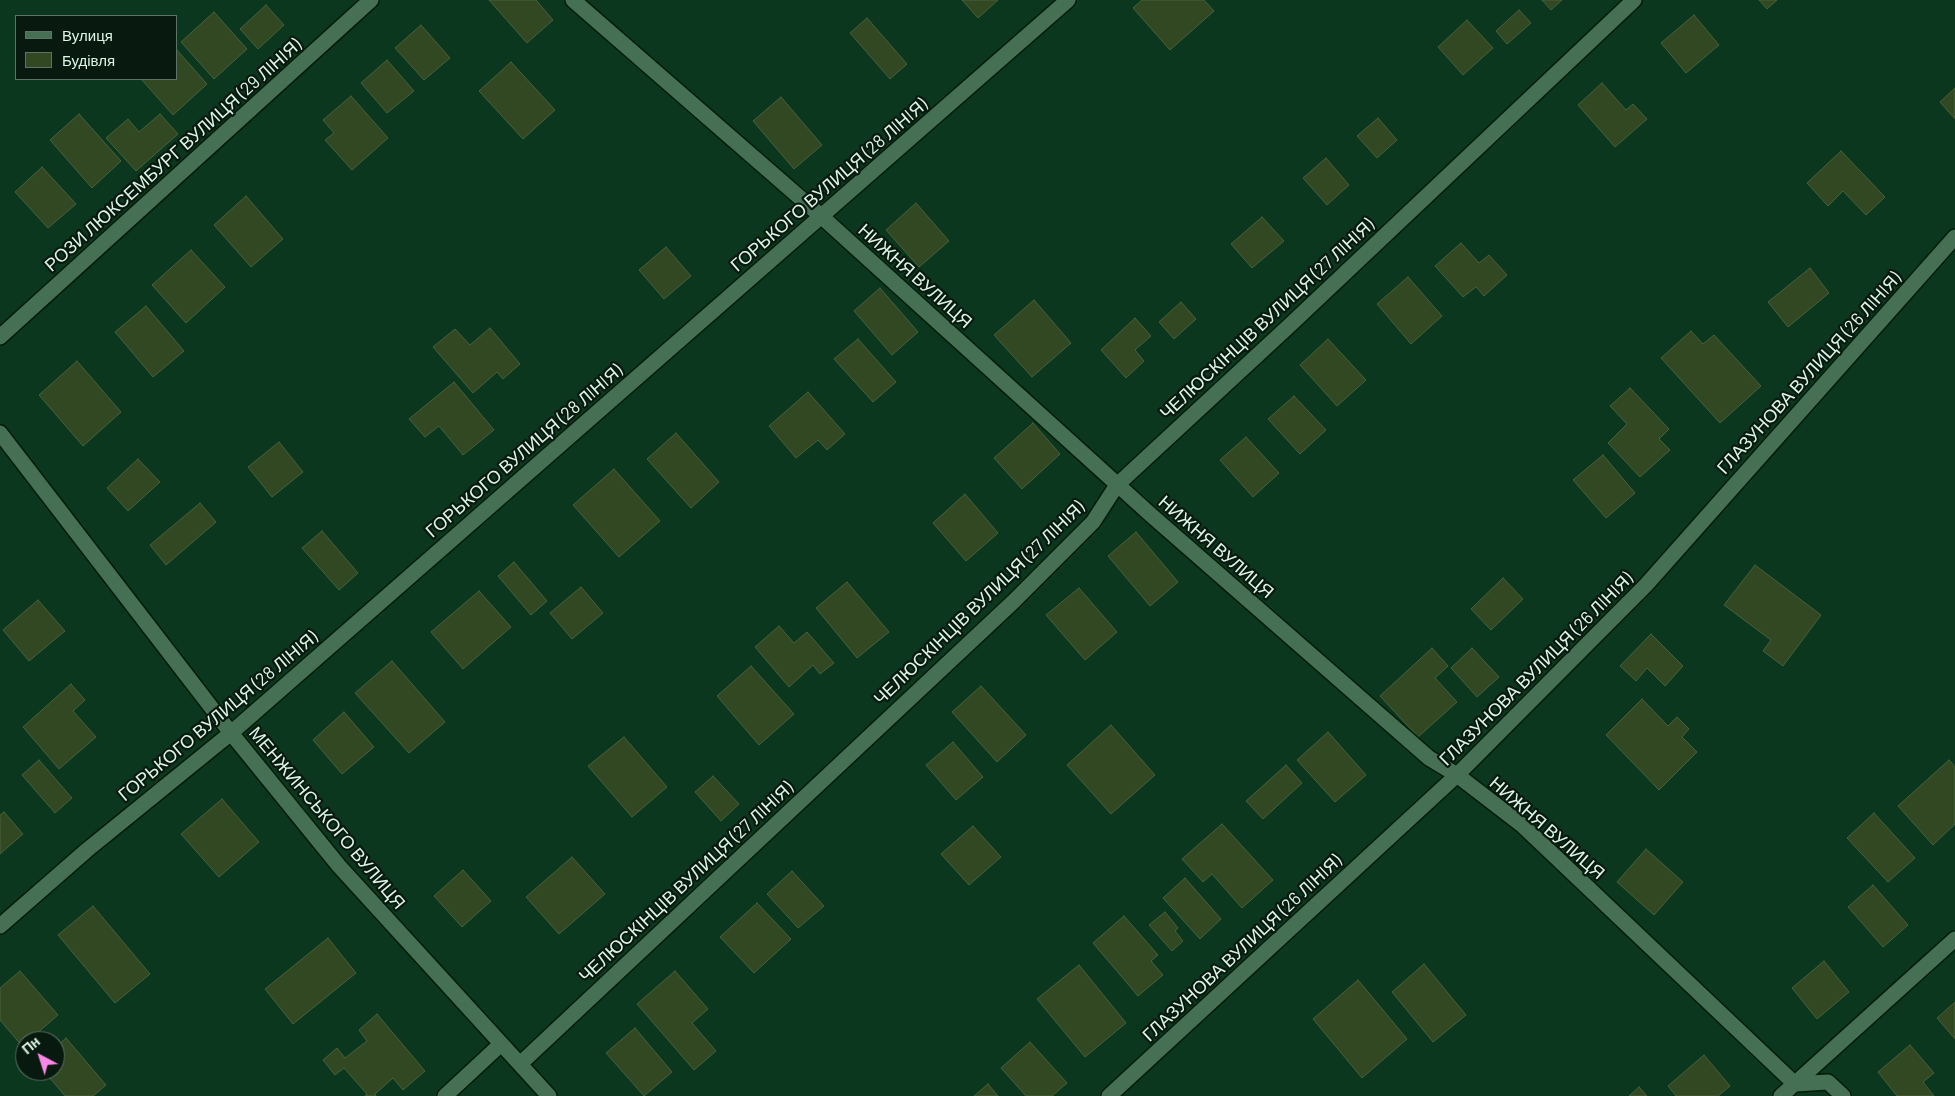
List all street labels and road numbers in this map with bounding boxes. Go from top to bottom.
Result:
street label: РОЗИ ЛЮКСЕМБУРГ ВУЛИЦЯ (29 ЛIНIЯ) [40,34,306,276]
street label: ГОРЬКОГО ВУЛИЦЯ (28 ЛIНIЯ) [726,94,932,276]
street label: ЧЕЛЮСКІНЦІВ ВУЛИЦЯ (27 ЛIНIЯ) [1156,214,1378,424]
street label: НИЖНЯ ВУЛИЦЯ [854,219,976,333]
street label: ГЛАЗУНОВА ВУЛИЦЯ (26 ЛIНIЯ) [1713,268,1905,478]
street label: ГОРЬКОГО ВУЛИЦЯ (28 ЛIНIЯ) [421,360,627,542]
street label: НИЖНЯ ВУЛИЦЯ [1154,491,1278,603]
street label: ЧЕЛЮСКІНЦІВ ВУЛИЦЯ (27 ЛIНIЯ) [869,496,1089,710]
street label: ГЛАЗУНОВА ВУЛИЦЯ (26 ЛIНIЯ) [1435,568,1637,770]
street label: ГОРЬКОГО ВУЛИЦЯ (28 ЛIНIЯ) [114,626,322,806]
street label: МЕНЖИНСЬКОГО ВУЛИЦЯ [244,722,410,914]
street label: НИЖНЯ ВУЛИЦЯ [1485,772,1609,884]
street label: ЧЕЛЮСКІНЦІВ ВУЛИЦЯ (27 ЛIНIЯ) [575,777,797,987]
street label: ГЛАЗУНОВА ВУЛИЦЯ (26 ЛIНIЯ) [1138,850,1346,1046]

